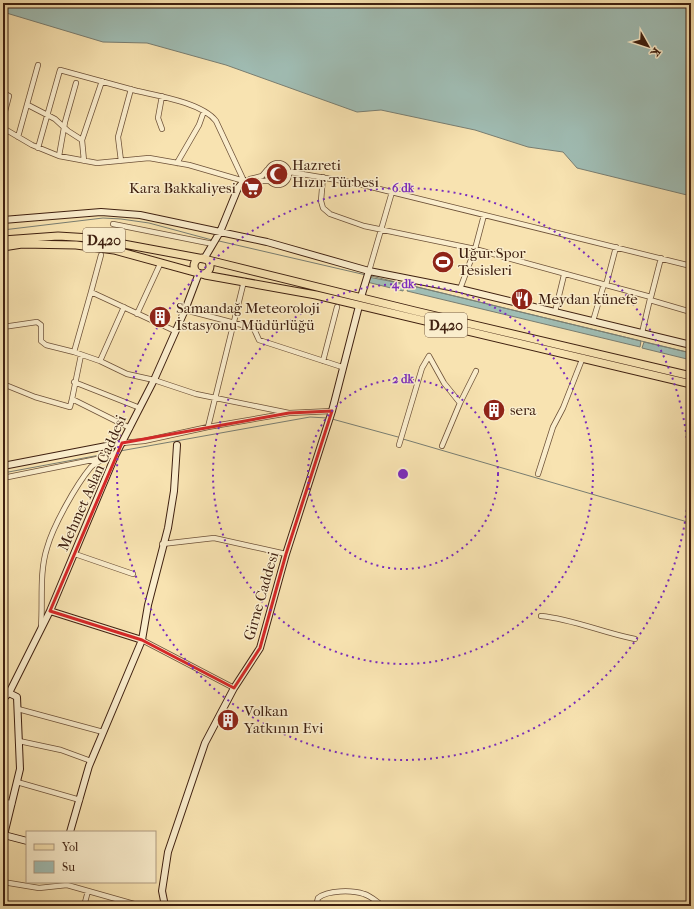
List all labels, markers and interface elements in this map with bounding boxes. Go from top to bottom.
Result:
north arrow [628,26,668,66]
text: K [647,45,663,60]
place label: Hazreti Hızır Türbesi [292,156,379,191]
mosque icon: Hazreti Hızır Türbesi [264,161,290,187]
supermarket icon: Kara Bakkaliyesi [239,175,265,201]
place label: Kara Bakkaliyesi [129,179,237,197]
text: 6 dk [392,181,415,195]
road number: D420 [83,228,125,252]
place label: Uğur Spor Tesisleri [458,244,526,279]
sports icon: Uğur Spor Tesisleri [430,249,456,275]
text: 4 dk [391,277,415,292]
restaurant icon: Meydan künefe [509,286,535,312]
place label: Meydan künefe [538,290,638,308]
place label: Samandağ Meteoroloji İstasyonu Müdürlüğü [176,299,320,334]
building icon: Samandağ Meteoroloji İstasyonu Müdürlüğü [147,304,173,330]
road number: D420 [425,313,467,337]
text: 2 dk [392,372,415,386]
building icon: sera [481,397,507,423]
place label: sera [510,401,537,419]
street label: Mehmet Aslan Caddesi [54,412,130,554]
centre of rings [396,467,410,481]
street label: Girne Caddesi [240,549,282,642]
place label: Volkan Yatkının Evi [243,702,324,737]
building icon: Volkan Yatkının Evi [215,707,241,733]
legend [26,831,156,883]
text: Yol [61,840,79,854]
text: Su [62,860,75,874]

